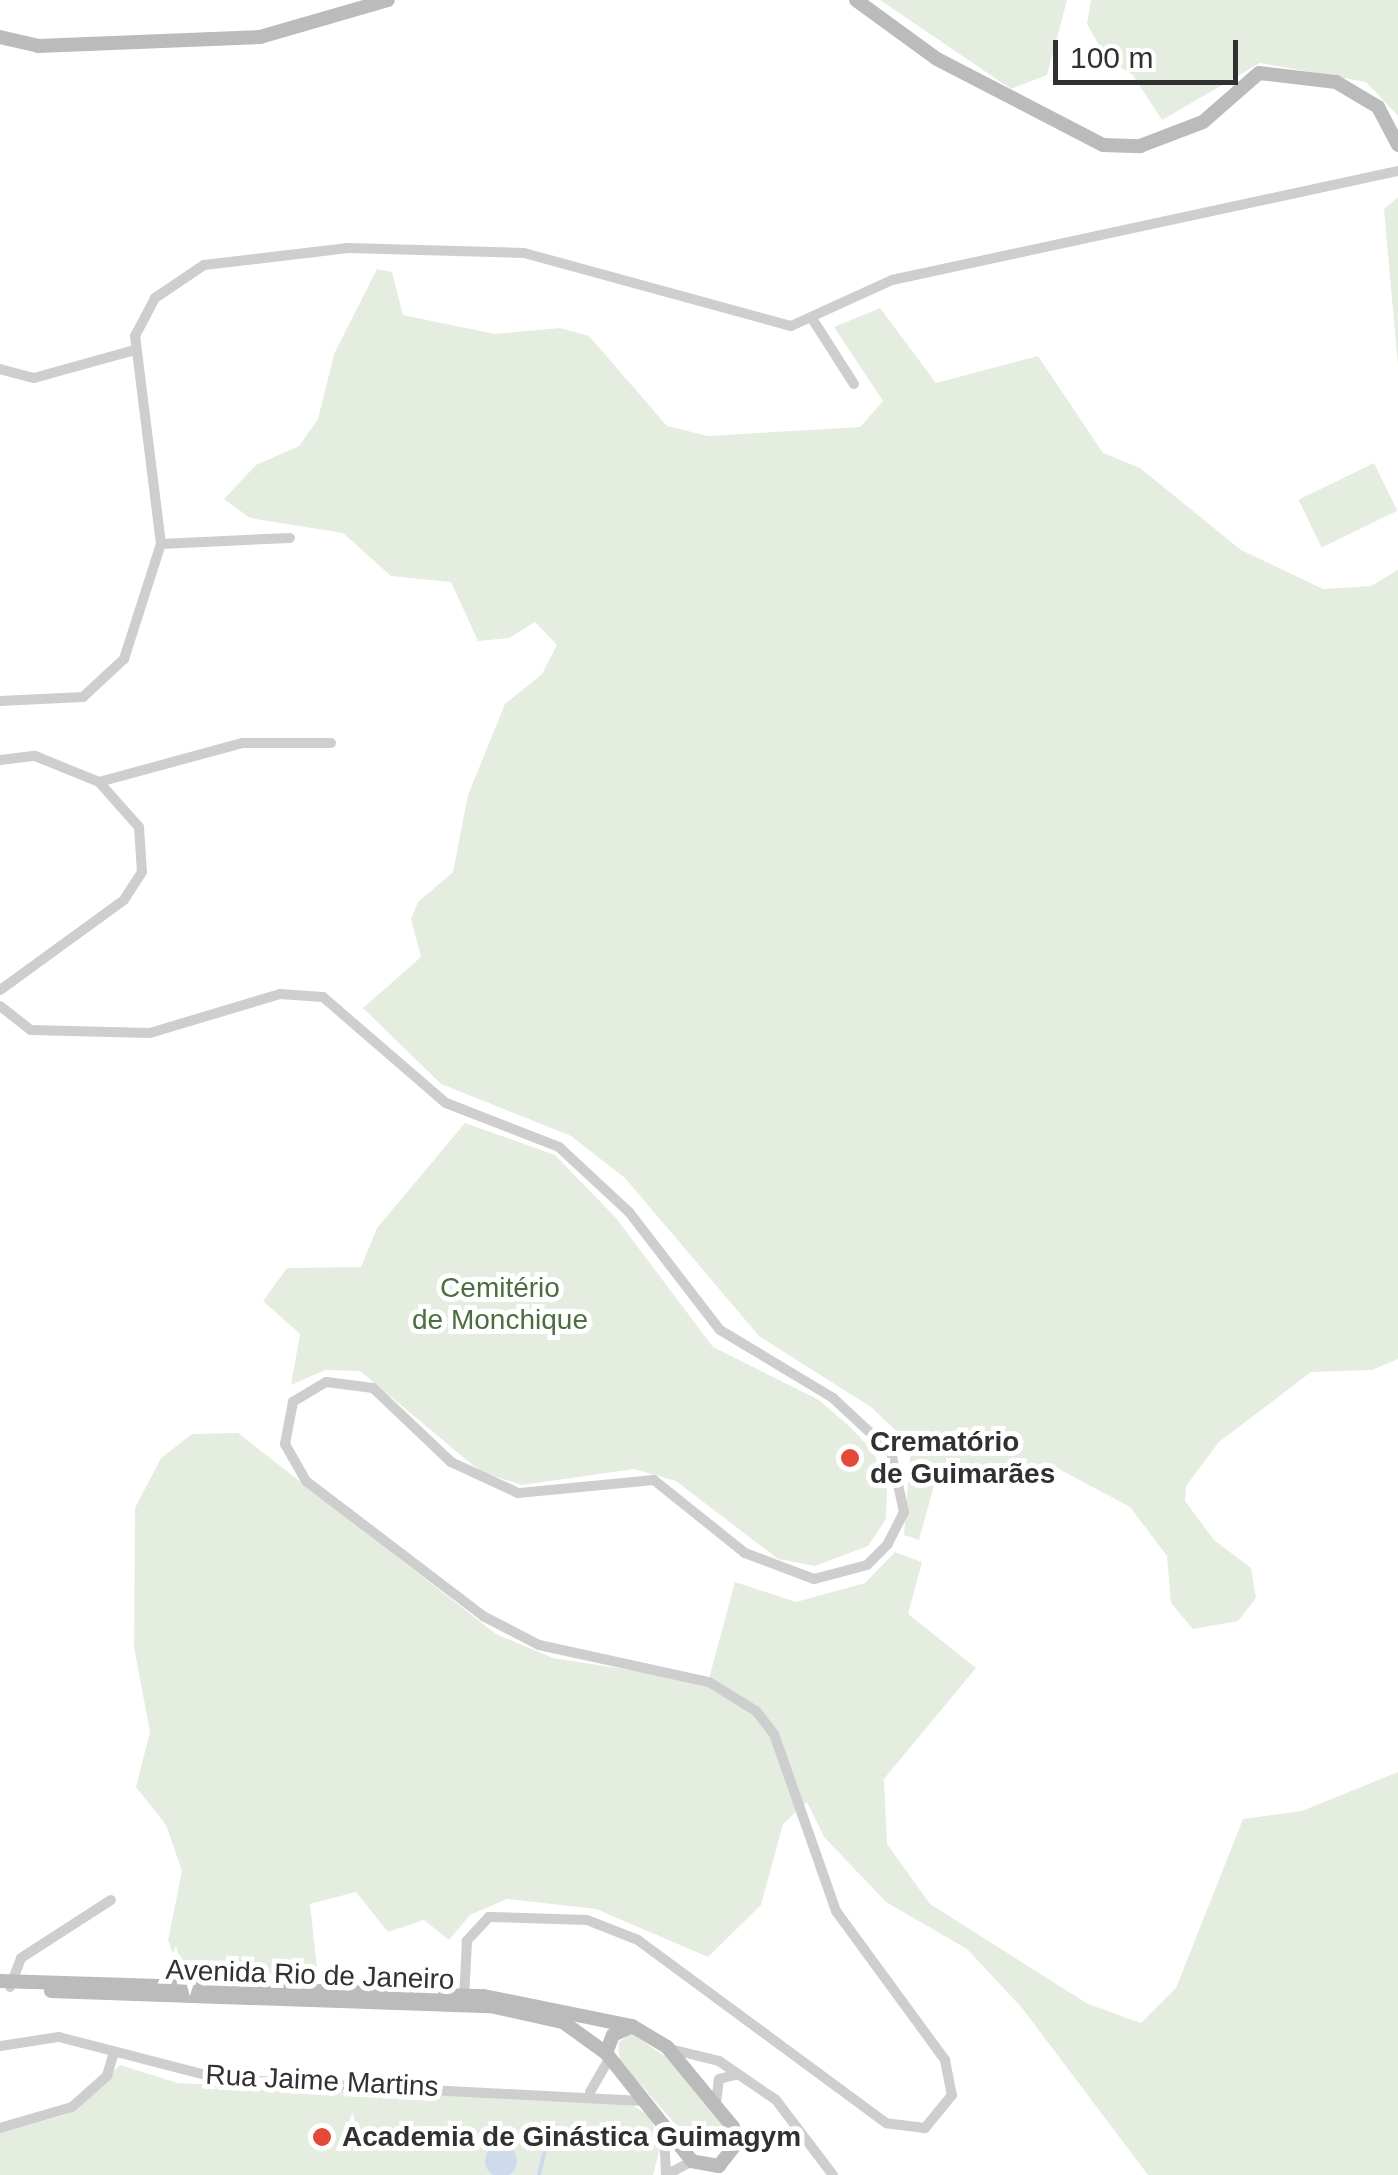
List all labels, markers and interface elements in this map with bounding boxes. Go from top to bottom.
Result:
scale bar [1058,20,1243,82]
text: 100 m [1070,41,1153,74]
park label: Cemitério de Monchique [412,1271,588,1337]
place label: Crematório de Guimarães [870,1425,1055,1491]
marker: Crematório de Guimarães [839,1447,861,1469]
street label: Avenida Rio de Janeiro [165,1953,455,1997]
street label: Rua Jaime Martins [205,2058,439,2104]
place label: Academia de Ginástica Guimagym [342,2120,801,2154]
marker: Academia de Ginástica Guimagym [311,2126,333,2148]

